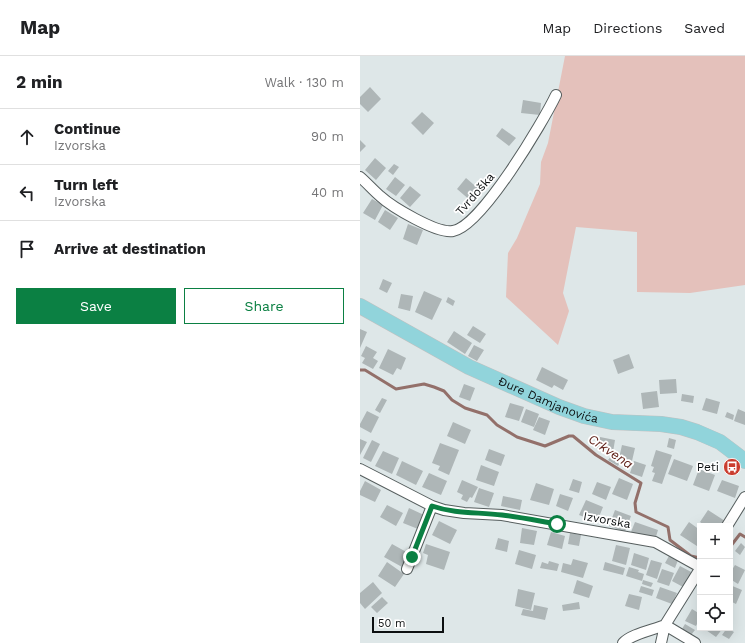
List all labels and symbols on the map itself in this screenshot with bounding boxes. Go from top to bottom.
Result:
street label: Tvrdoška [453,170,497,218]
street label: Đure Damjanovića [496,374,600,426]
water label: Crkvena [585,431,636,472]
bus stop icon: Peti [722,457,742,477]
place label: Peti [697,460,719,474]
street label: Izvorska [582,509,632,531]
route start [548,515,566,533]
route end [403,548,421,566]
scale bar [372,615,444,634]

